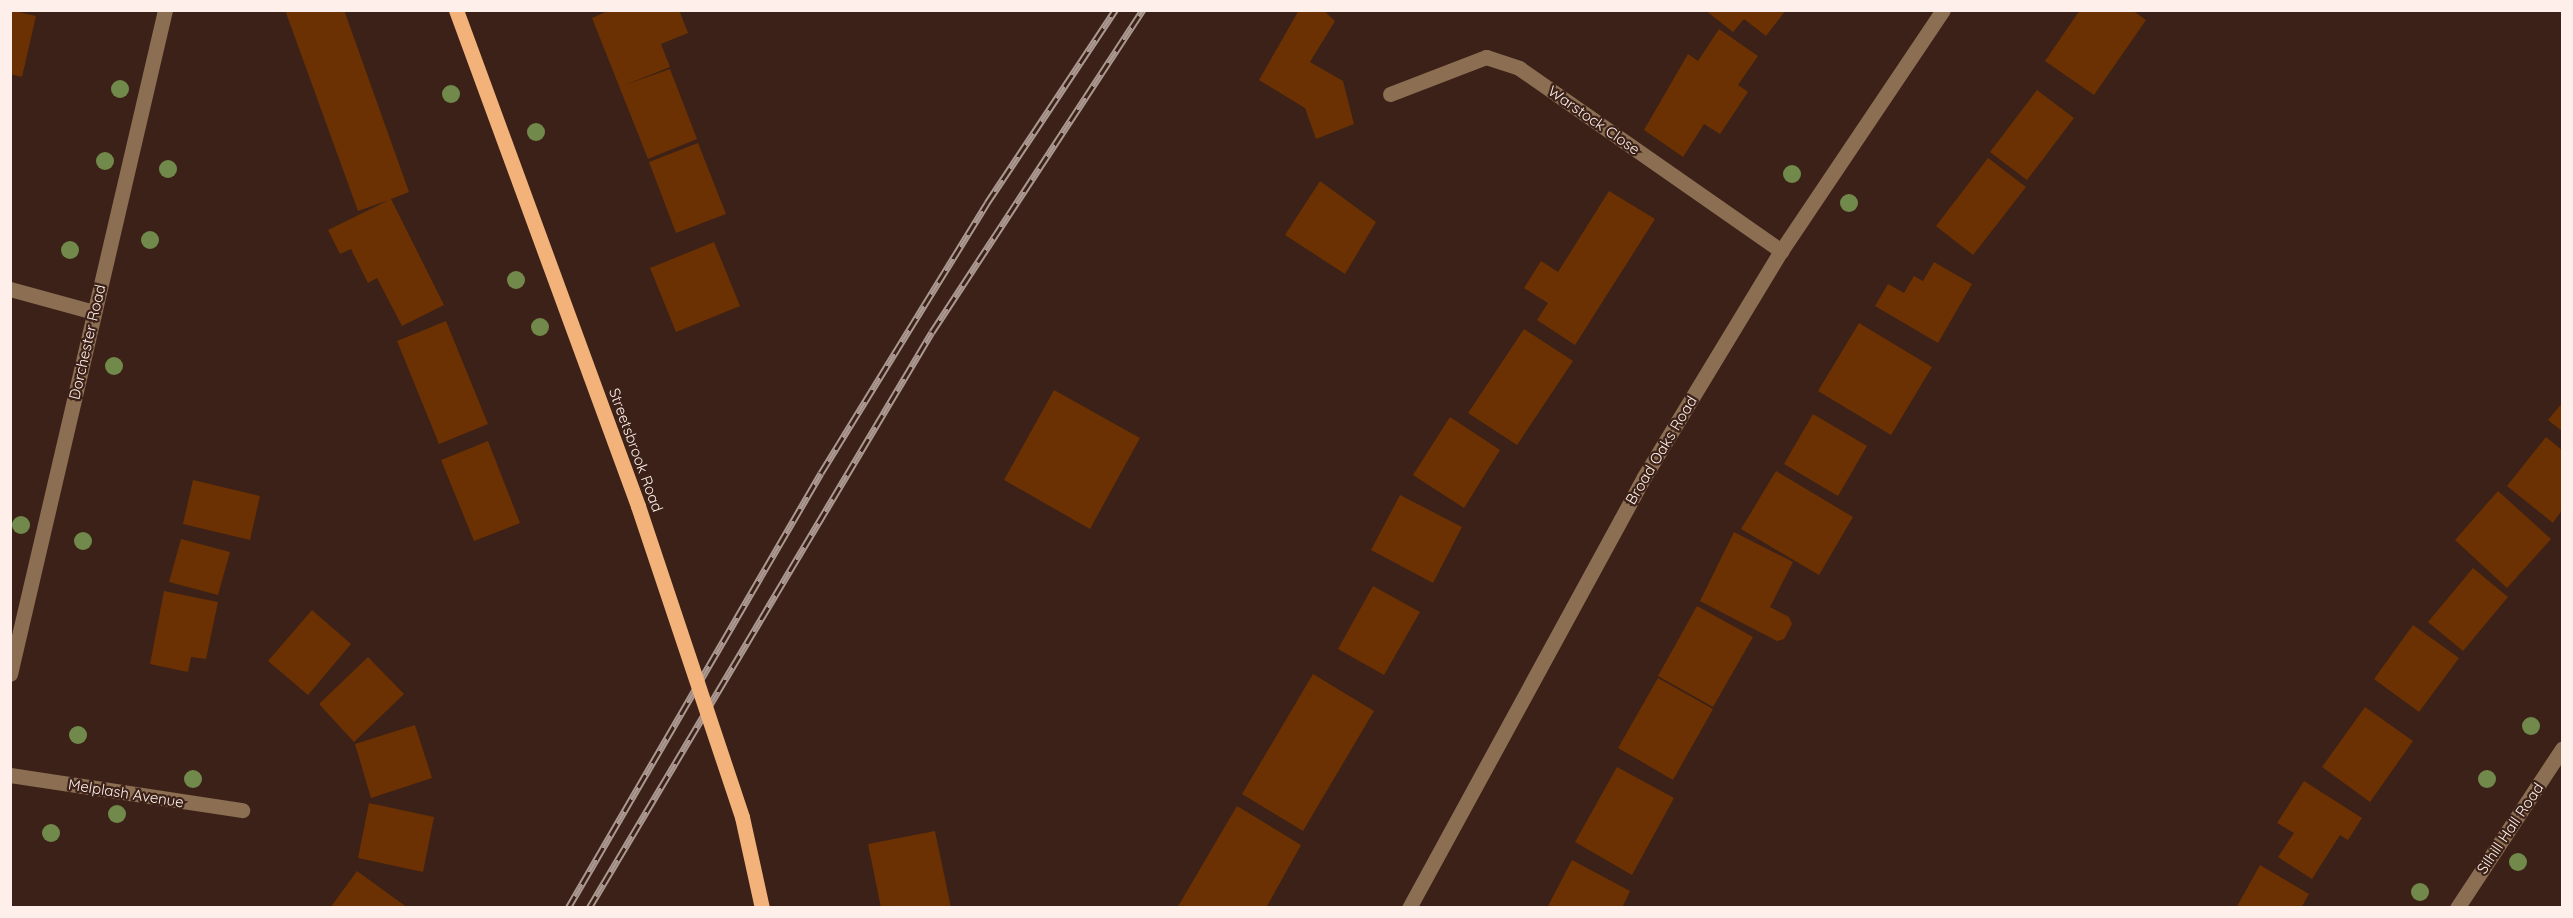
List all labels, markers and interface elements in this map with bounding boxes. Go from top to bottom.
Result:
street label: Warstock Close [1545,82,1643,158]
street label: Dorchester Road [65,283,109,401]
street label: Streetsbrook Road [605,386,667,514]
street label: Broad Oaks Road [1622,392,1700,508]
street label: Melplash Avenue [67,775,185,811]
street label: Silhill Hall Road [2473,779,2547,877]

